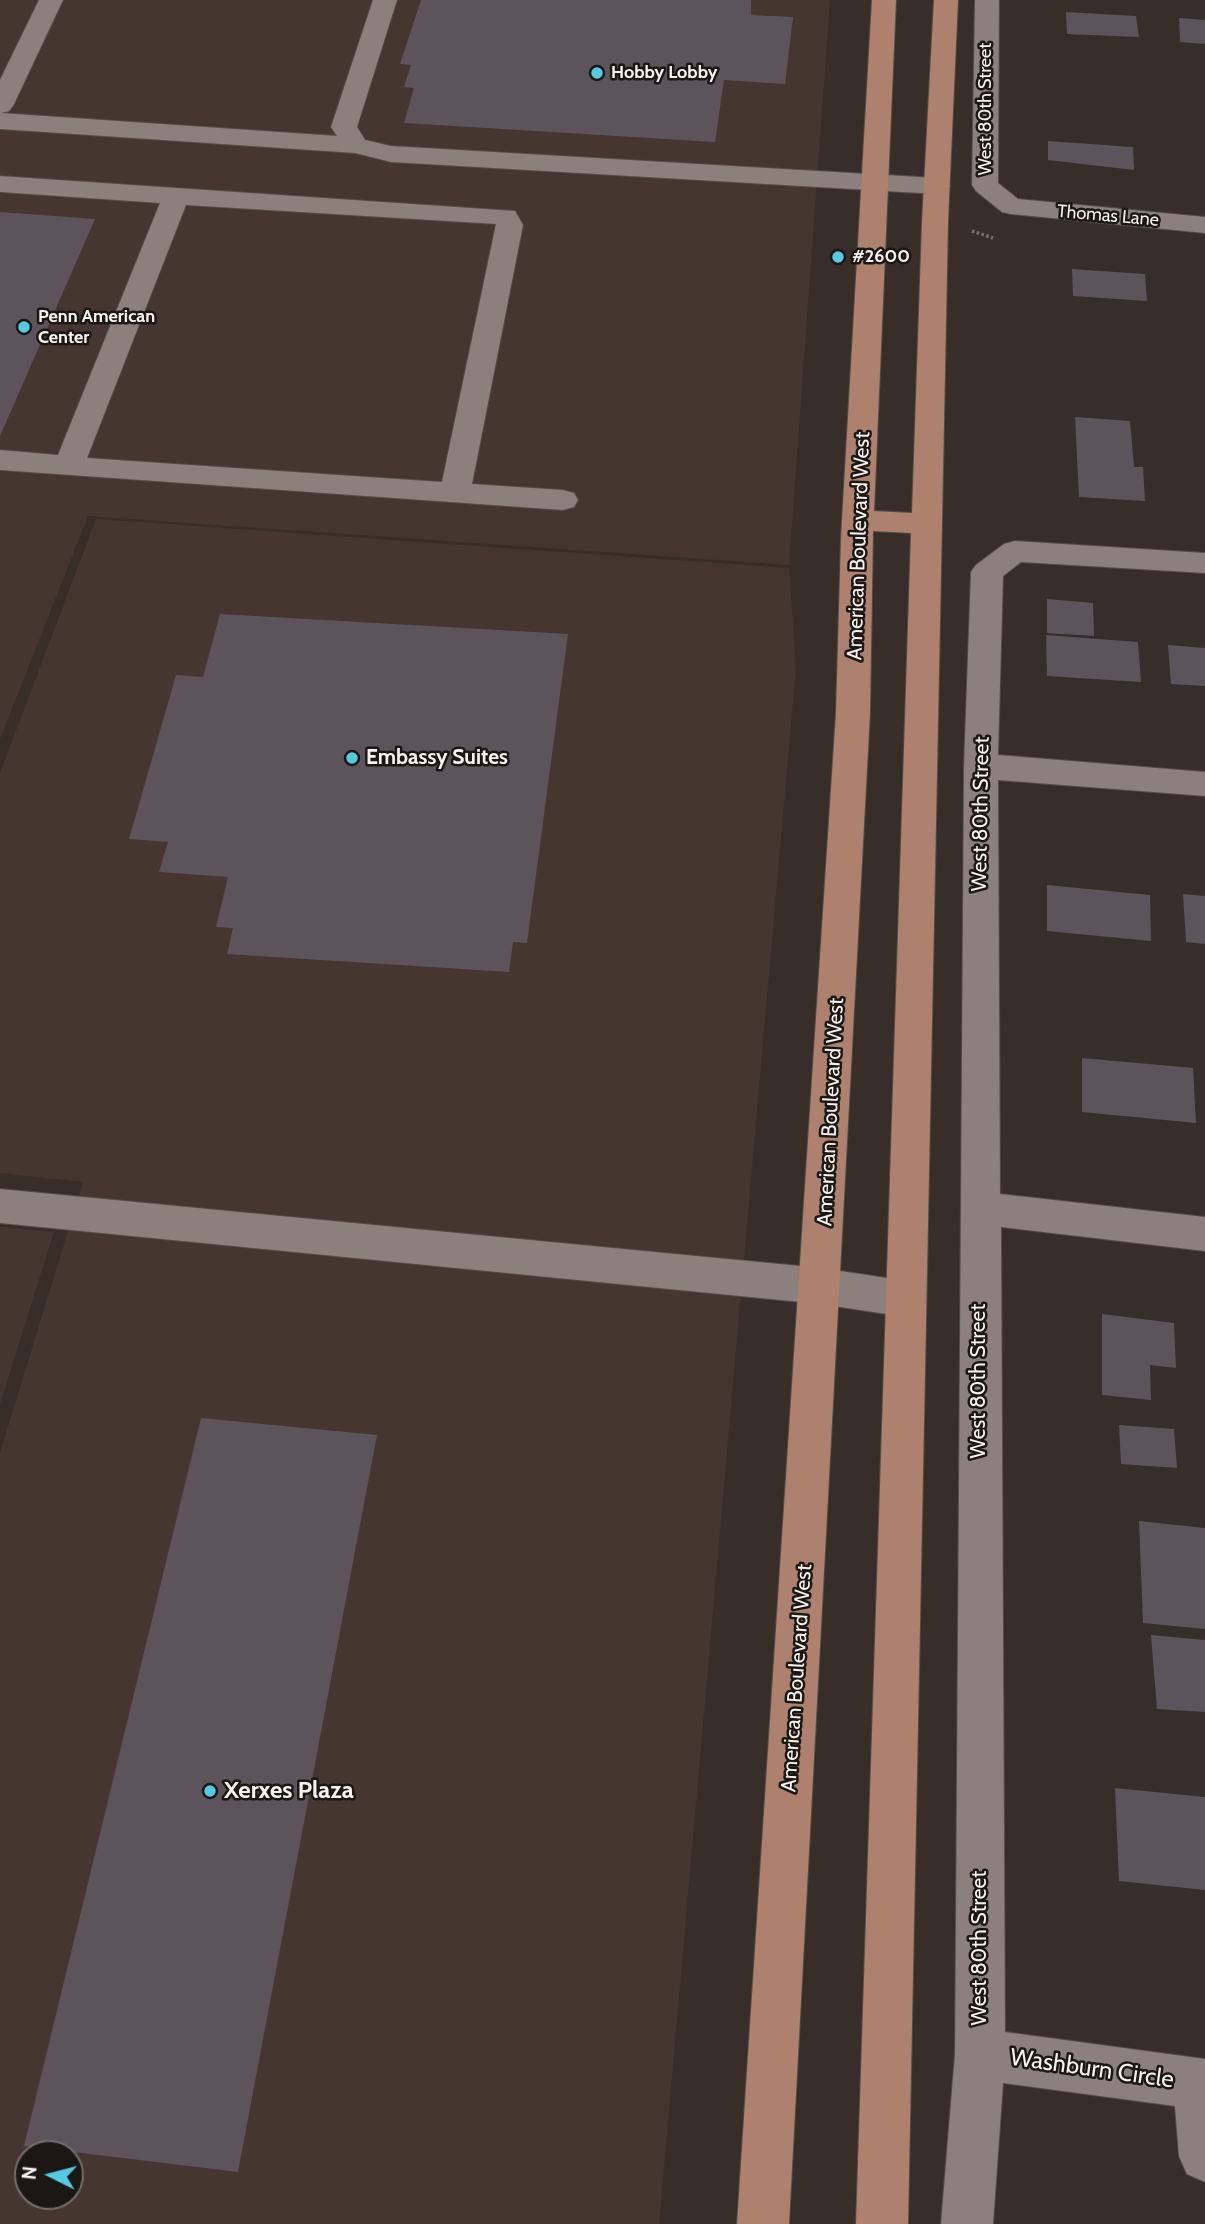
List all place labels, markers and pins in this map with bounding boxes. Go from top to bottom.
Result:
place label: Hobby Lobby [611,62,717,84]
marker: Hobby Lobby [589,65,605,81]
place label: #2600 [852,246,910,268]
marker: #2600 [830,249,846,265]
place label: Penn American Center [38,306,155,348]
marker: Penn American Center [16,319,32,335]
place label: Embassy Suites [366,745,508,771]
marker: Embassy Suites [344,750,360,766]
place label: Xerxes Plaza [224,1777,354,1805]
marker: Xerxes Plaza [202,1783,218,1799]

